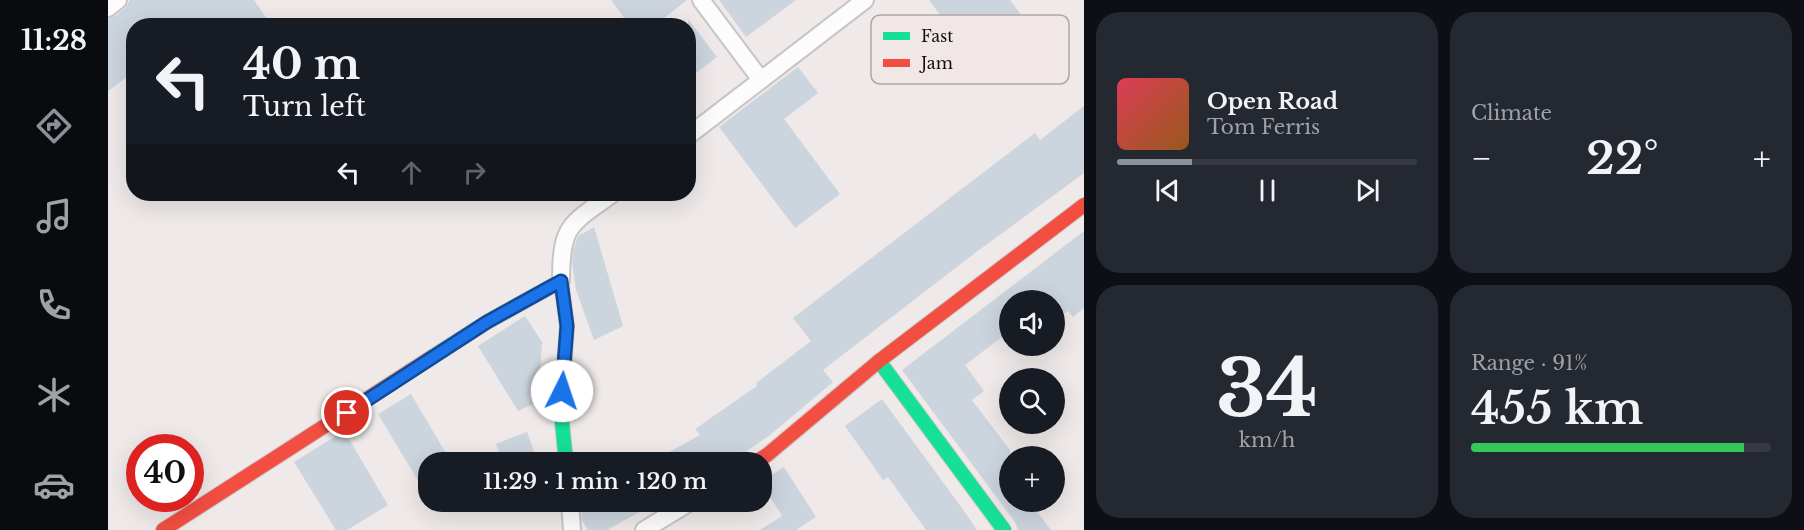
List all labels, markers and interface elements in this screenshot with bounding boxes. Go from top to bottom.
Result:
legend [871,15,1069,84]
text: 11:28 [21,24,87,57]
text: Fast [921,26,953,46]
text: 40 m [243,38,360,90]
icon: left [144,42,222,120]
text: Jam [919,53,953,73]
text: Open Road [1207,88,1338,115]
text: Turn left [243,90,366,123]
text: Climate [1471,101,1552,125]
icon: directions [33,105,75,147]
text: Tom Ferris [1207,115,1320,139]
text: 22° [1586,130,1659,186]
text: − [1471,138,1492,179]
text: + [1753,138,1771,179]
icon: left [332,156,365,189]
icon: ahead [395,156,428,189]
icon: right [458,156,491,189]
icon: previous [1151,174,1184,207]
icon: pause [1251,174,1284,207]
icon: next [1351,174,1384,207]
icon: music [33,195,75,237]
icon: phone [33,284,75,326]
map controls [999,290,1065,512]
button: sound [999,290,1065,356]
text: 34 [1216,340,1318,437]
text: Range · 91% [1471,351,1587,375]
position arrow [530,359,594,423]
button: search [999,368,1065,434]
icon: climate [33,374,75,416]
text: 455 km [1471,380,1643,436]
pin [321,387,372,438]
icon: arrive [330,396,363,429]
text: km/h [1239,428,1295,452]
speed limit sign: 40 [126,434,204,512]
button: + [999,446,1065,512]
icon: car [33,464,75,506]
text: 11:29 · 1 min · 120 m [483,468,707,495]

